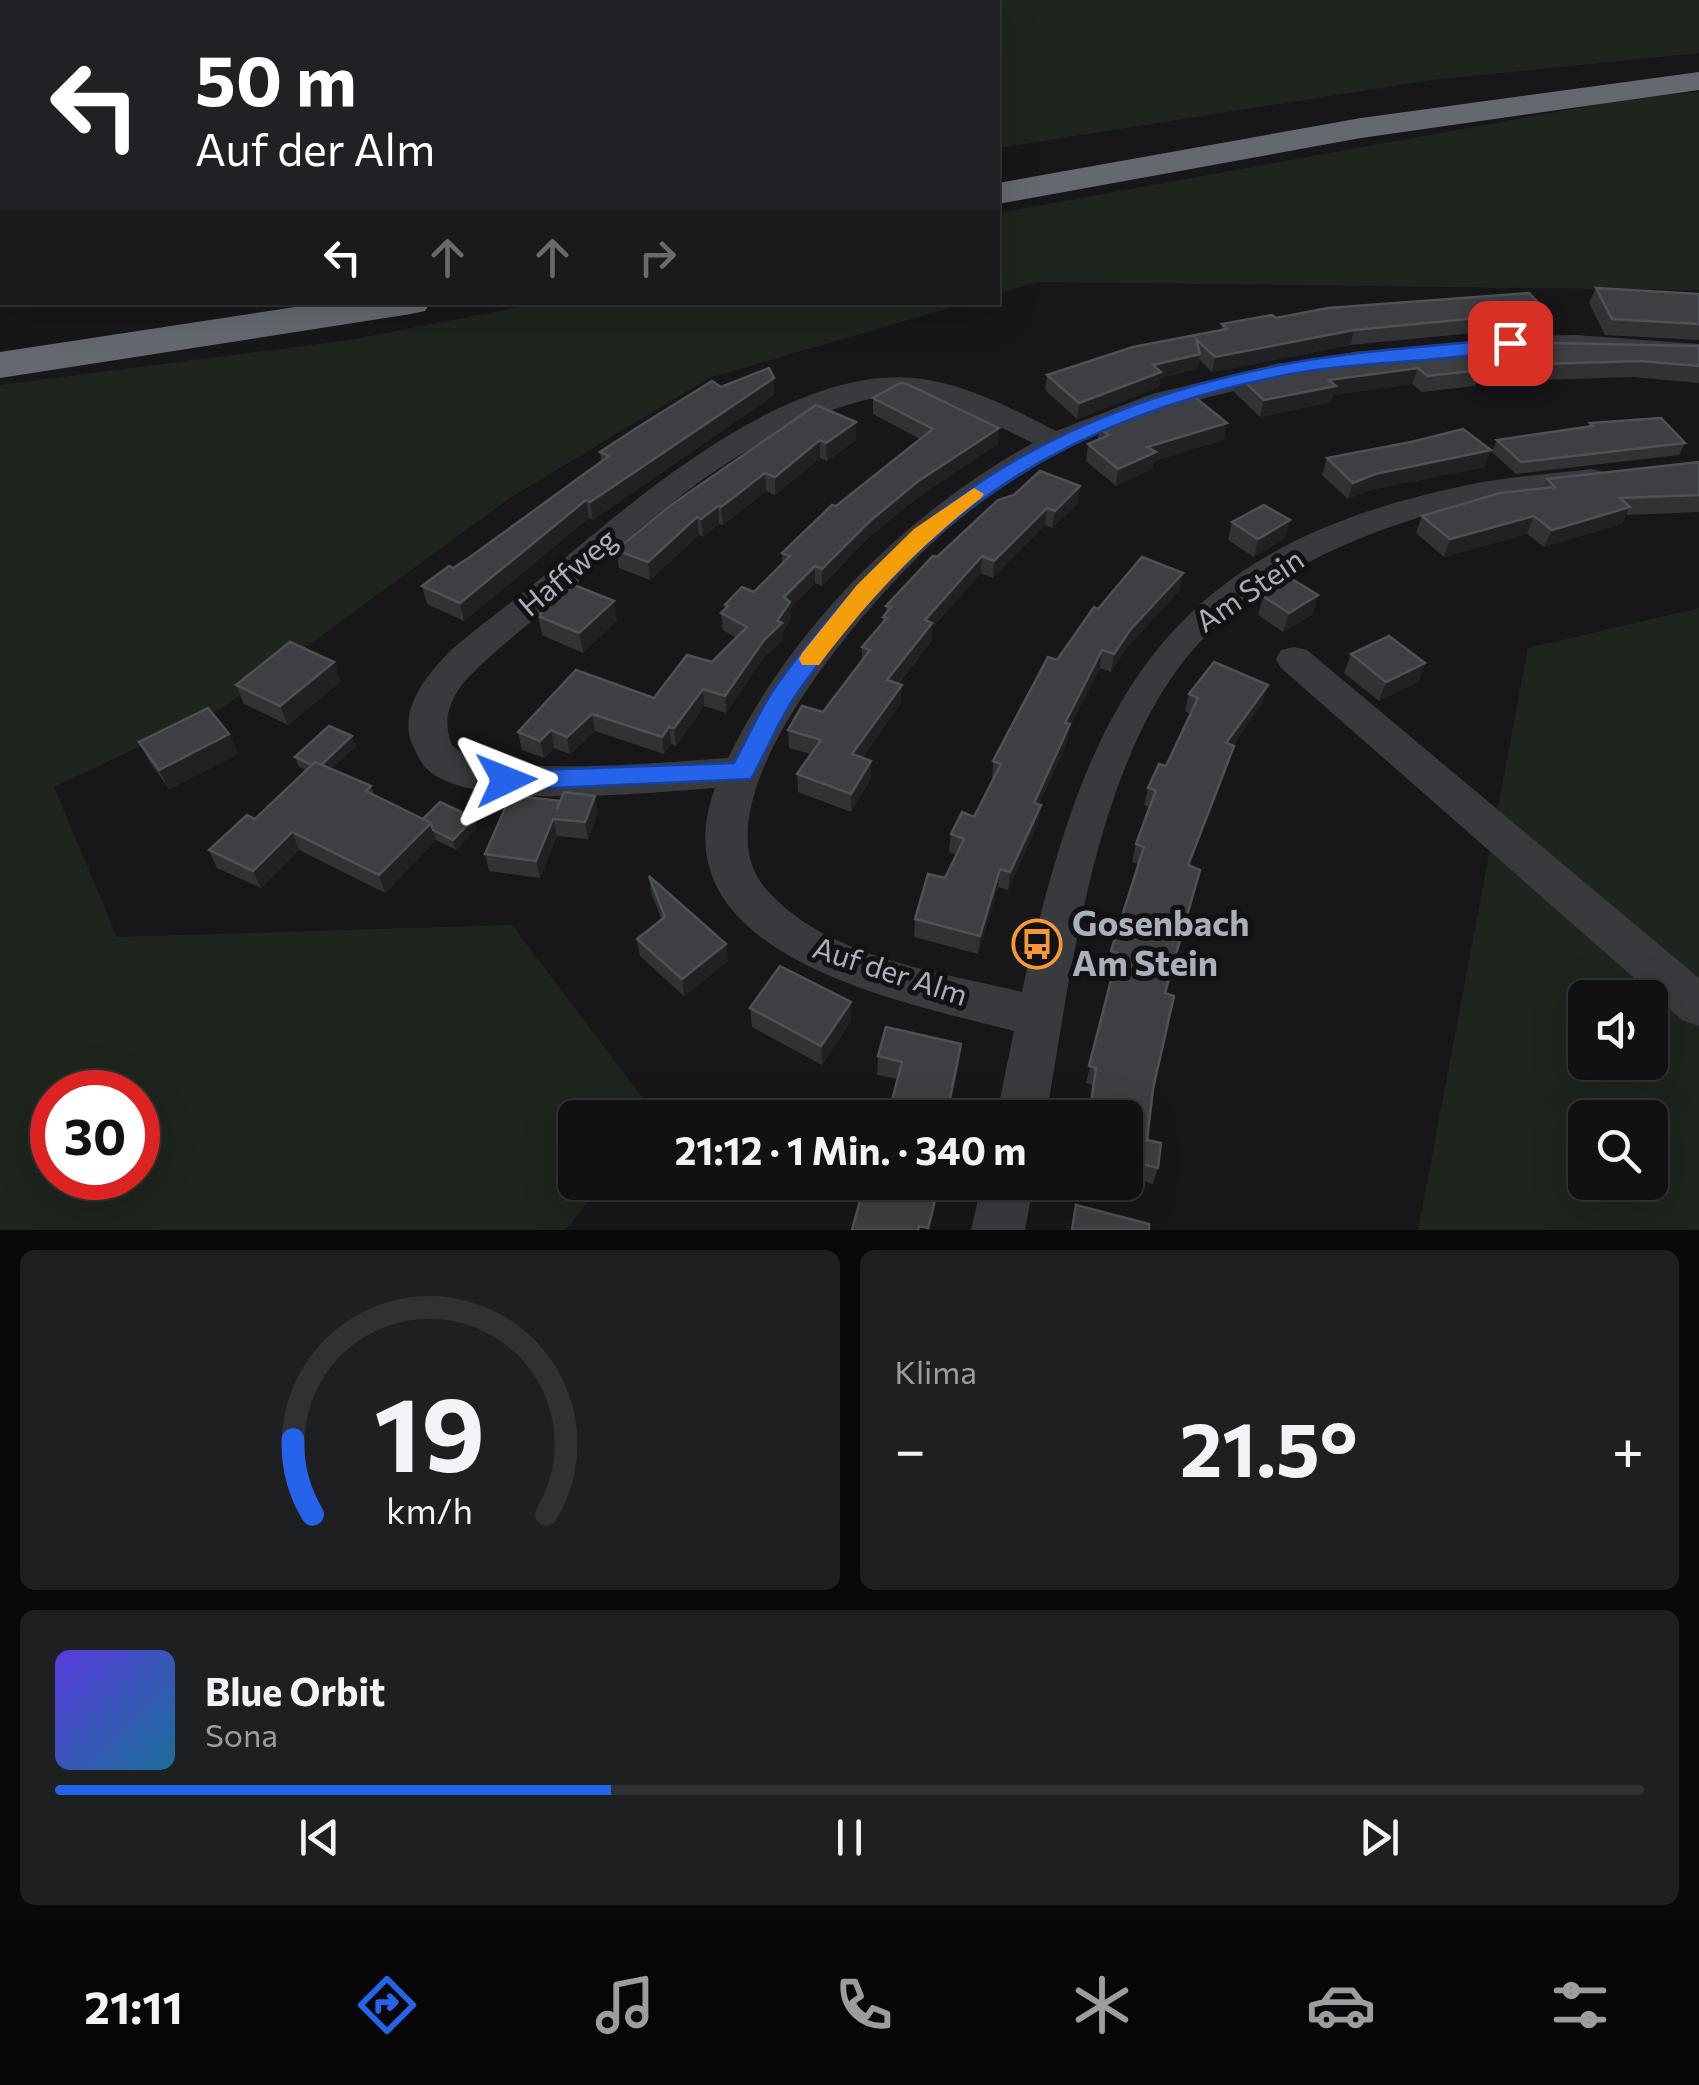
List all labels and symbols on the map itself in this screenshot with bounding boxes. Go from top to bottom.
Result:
pin [1468,301,1553,386]
street label: Haffweg [510,519,623,623]
street label: Am Stein [1187,539,1310,639]
position arrow [454,728,558,832]
place label: Gosenbach Am Stein [1072,900,1249,983]
bus stop icon: Gosenbach Am Stein [1011,918,1063,970]
street label: Auf der Alm [809,927,973,1012]
speed limit sign: 30 [30,1070,160,1200]

